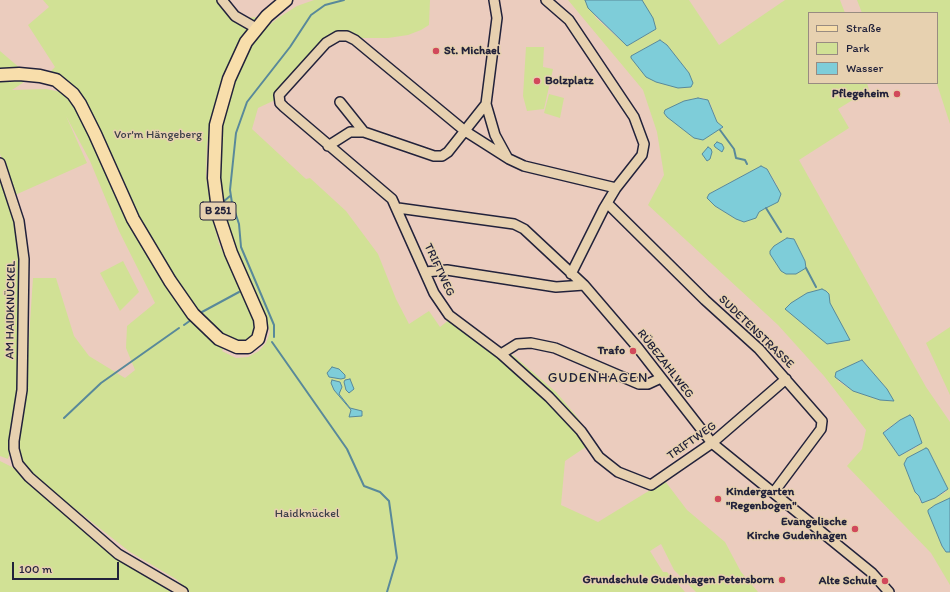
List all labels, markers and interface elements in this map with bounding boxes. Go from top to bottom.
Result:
legend [808,12,938,84]
text: Straße [846,21,881,35]
text: Park [846,41,870,55]
place label: St. Michael [444,44,500,58]
marker: St. Michael [431,46,441,56]
text: Wasser [846,61,883,75]
place label: Bolzplatz [545,74,593,88]
marker: Bolzplatz [532,76,542,86]
place label: Pflegeheim [832,87,889,101]
marker: Pflegeheim [892,89,902,99]
park label: Vor'm Hängeberg [114,128,202,142]
road number: B 251 [200,202,236,220]
street label: TRIFTWEG [420,241,458,299]
street label: AM HAIDKNÜCKEL [3,261,19,359]
street label: SUDETENSTRASSE [715,292,797,372]
street label: RÜBEZAHLWEG [634,327,696,401]
place label: Trafo [597,344,625,358]
marker: Trafo [628,346,638,356]
district label: GUDENHAGEN [548,370,648,386]
street label: TRIFTWEG [665,419,719,463]
place label: Kindergarten "Regenbogen" [726,485,797,513]
marker: Kindergarten "Regenbogen" [713,494,723,504]
park label: Haidknückel [275,507,339,521]
place label: Evangelische Kirche Gudenhagen [747,515,847,543]
marker: Evangelische Kirche Gudenhagen [850,524,860,534]
scale bar [14,554,121,580]
text: 100 m [19,562,52,576]
place label: Grundschule Gudenhagen Petersborn [583,573,774,587]
place label: Alte Schule [819,574,877,588]
marker: Grundschule Gudenhagen Petersborn [777,575,787,585]
marker: Alte Schule [880,576,890,586]

